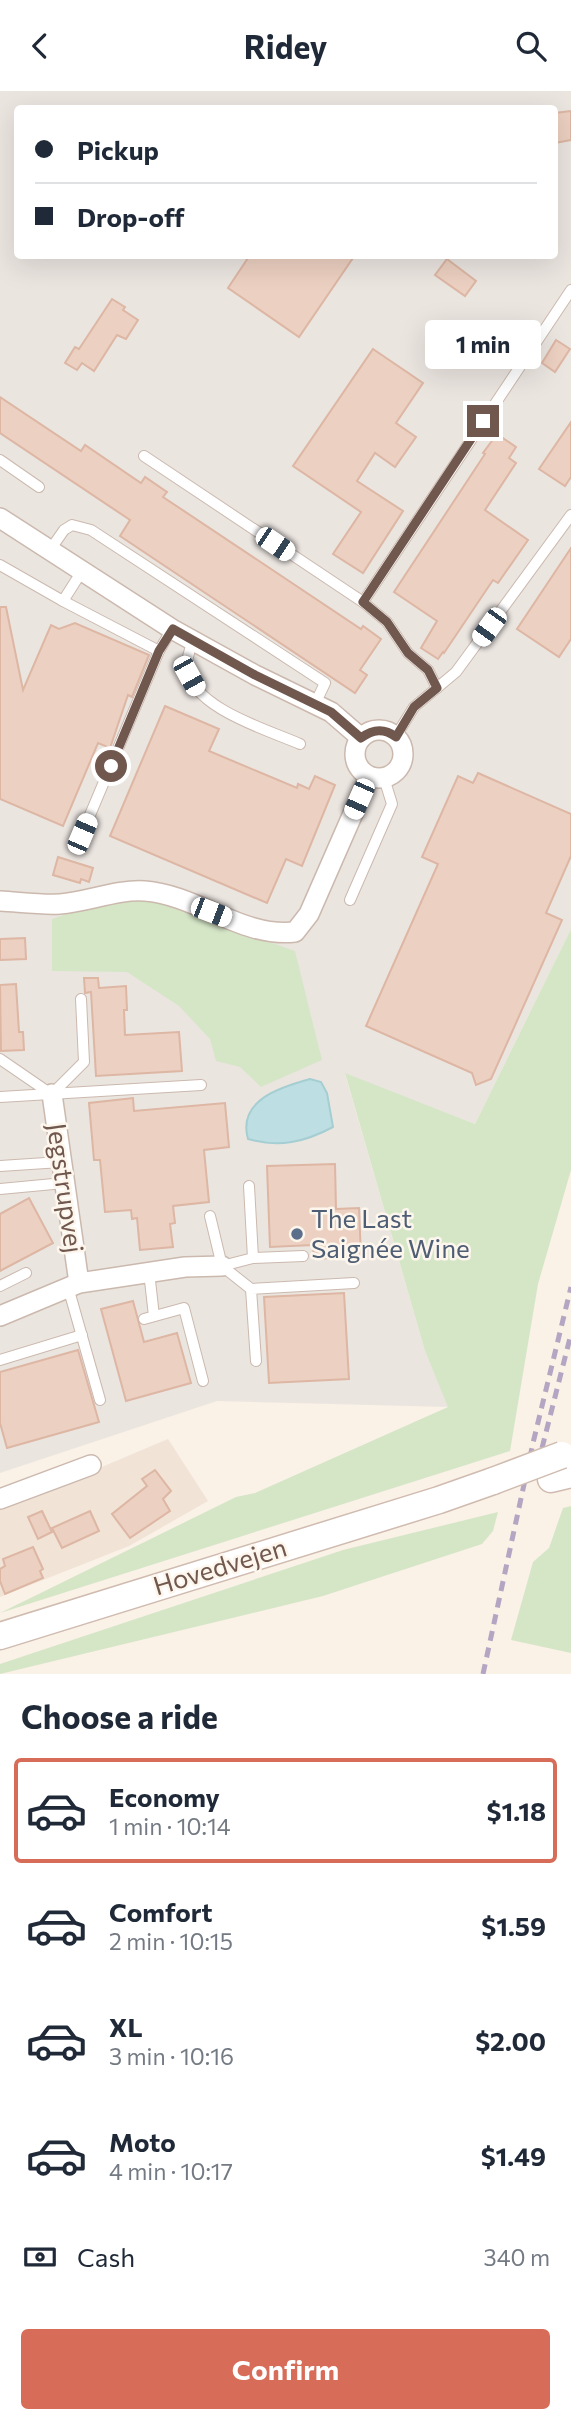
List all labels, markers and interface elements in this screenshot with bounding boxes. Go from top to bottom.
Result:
text: Ridey [244,26,327,66]
icon: back [21,27,59,65]
icon: search [512,27,550,65]
text: Pickup [77,134,159,165]
text: Drop-off [77,201,184,232]
callout: 1 min [425,320,541,369]
text: 1 min [456,330,510,358]
route end [467,405,499,437]
car [252,524,299,564]
car [469,604,510,650]
car [170,653,209,699]
route start [95,750,127,782]
car [341,776,378,822]
car [65,811,100,857]
car [188,895,235,929]
street label: Jegstrupvej [42,1121,91,1255]
place label: The Last Saignée Wine [311,1202,470,1263]
marker: The Last Saignée Wine [289,1226,305,1242]
street label: Hovedvejen [149,1531,290,1601]
text: Choose a ride [21,1696,218,1736]
icon: car [25,1779,88,1842]
text: Economy [109,1781,220,1812]
text: $1.18 [486,1795,546,1826]
text: 1 min · 10:14 [109,1812,231,1840]
icon: car [25,1894,88,1957]
text: Comfort [109,1896,212,1927]
text: $1.59 [481,1910,546,1941]
text: 2 min · 10:15 [109,1927,233,1955]
icon: car [25,2009,88,2072]
text: XL [109,2011,143,2042]
text: $2.00 [475,2025,546,2056]
text: 3 min · 10:16 [109,2042,234,2070]
icon: car [25,2124,88,2187]
text: Moto [109,2126,176,2157]
text: $1.49 [481,2140,546,2171]
text: 4 min · 10:17 [109,2157,233,2185]
icon: cash [21,2238,59,2276]
text: Cash [77,2241,135,2272]
text: 340 m [484,2243,550,2271]
button: Confirm [21,2329,550,2409]

